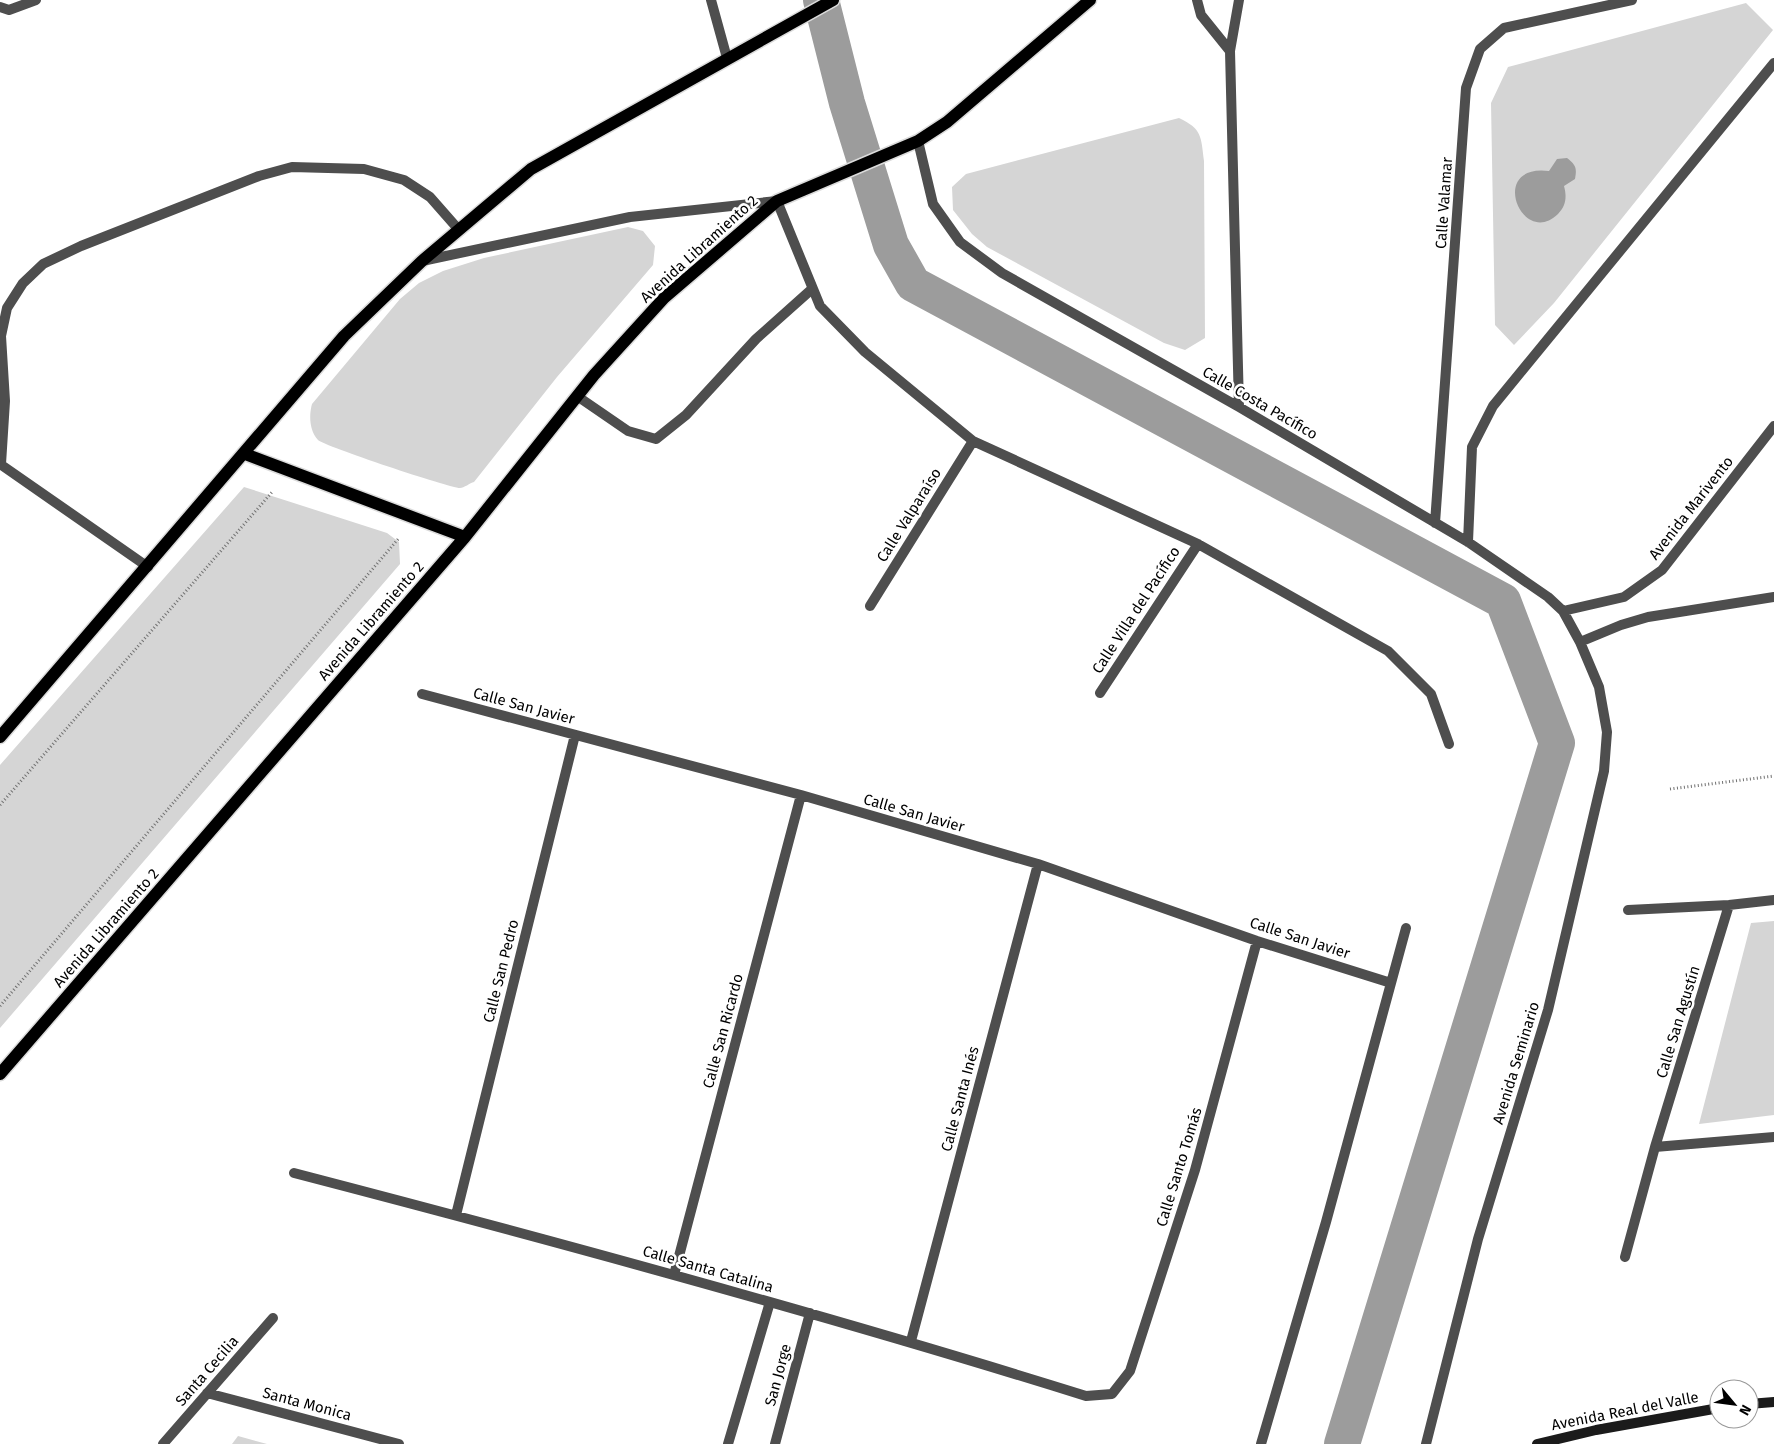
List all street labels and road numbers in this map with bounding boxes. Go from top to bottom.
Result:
street label: Calle Valamar [1432,156,1456,250]
street label: Avenida Libramiento 2 [637,192,761,306]
street label: Calle Costa Pacífico [1199,363,1321,443]
street label: Avenida Marivento [1645,453,1737,563]
street label: Calle Valparaíso [873,465,945,565]
street label: Calle Villa del Pacífico [1088,543,1184,677]
street label: Avenida Libramiento 2 [314,558,428,684]
street label: Calle San Javier [471,684,577,728]
street label: Calle San Javier [861,790,967,836]
street label: Avenida Libramiento 2 [49,865,163,991]
street label: Calle San Javier [1248,913,1353,963]
street label: Calle San Pedro [479,918,523,1024]
street label: Calle San Agustín [1652,964,1704,1080]
street label: Calle San Ricardo [699,972,747,1090]
street label: Avenida Seminario [1489,999,1543,1127]
street label: Calle Santa Inés [937,1044,983,1154]
street label: Calle Santo Tomás [1152,1105,1206,1229]
street label: Calle Santa Catalina [641,1242,775,1296]
street label: Santa Cecilia [172,1332,242,1410]
street label: San Jorge [761,1342,795,1408]
street label: Santa Monica [261,1384,353,1424]
street label: Avenida Real del Valle [1550,1388,1700,1434]

